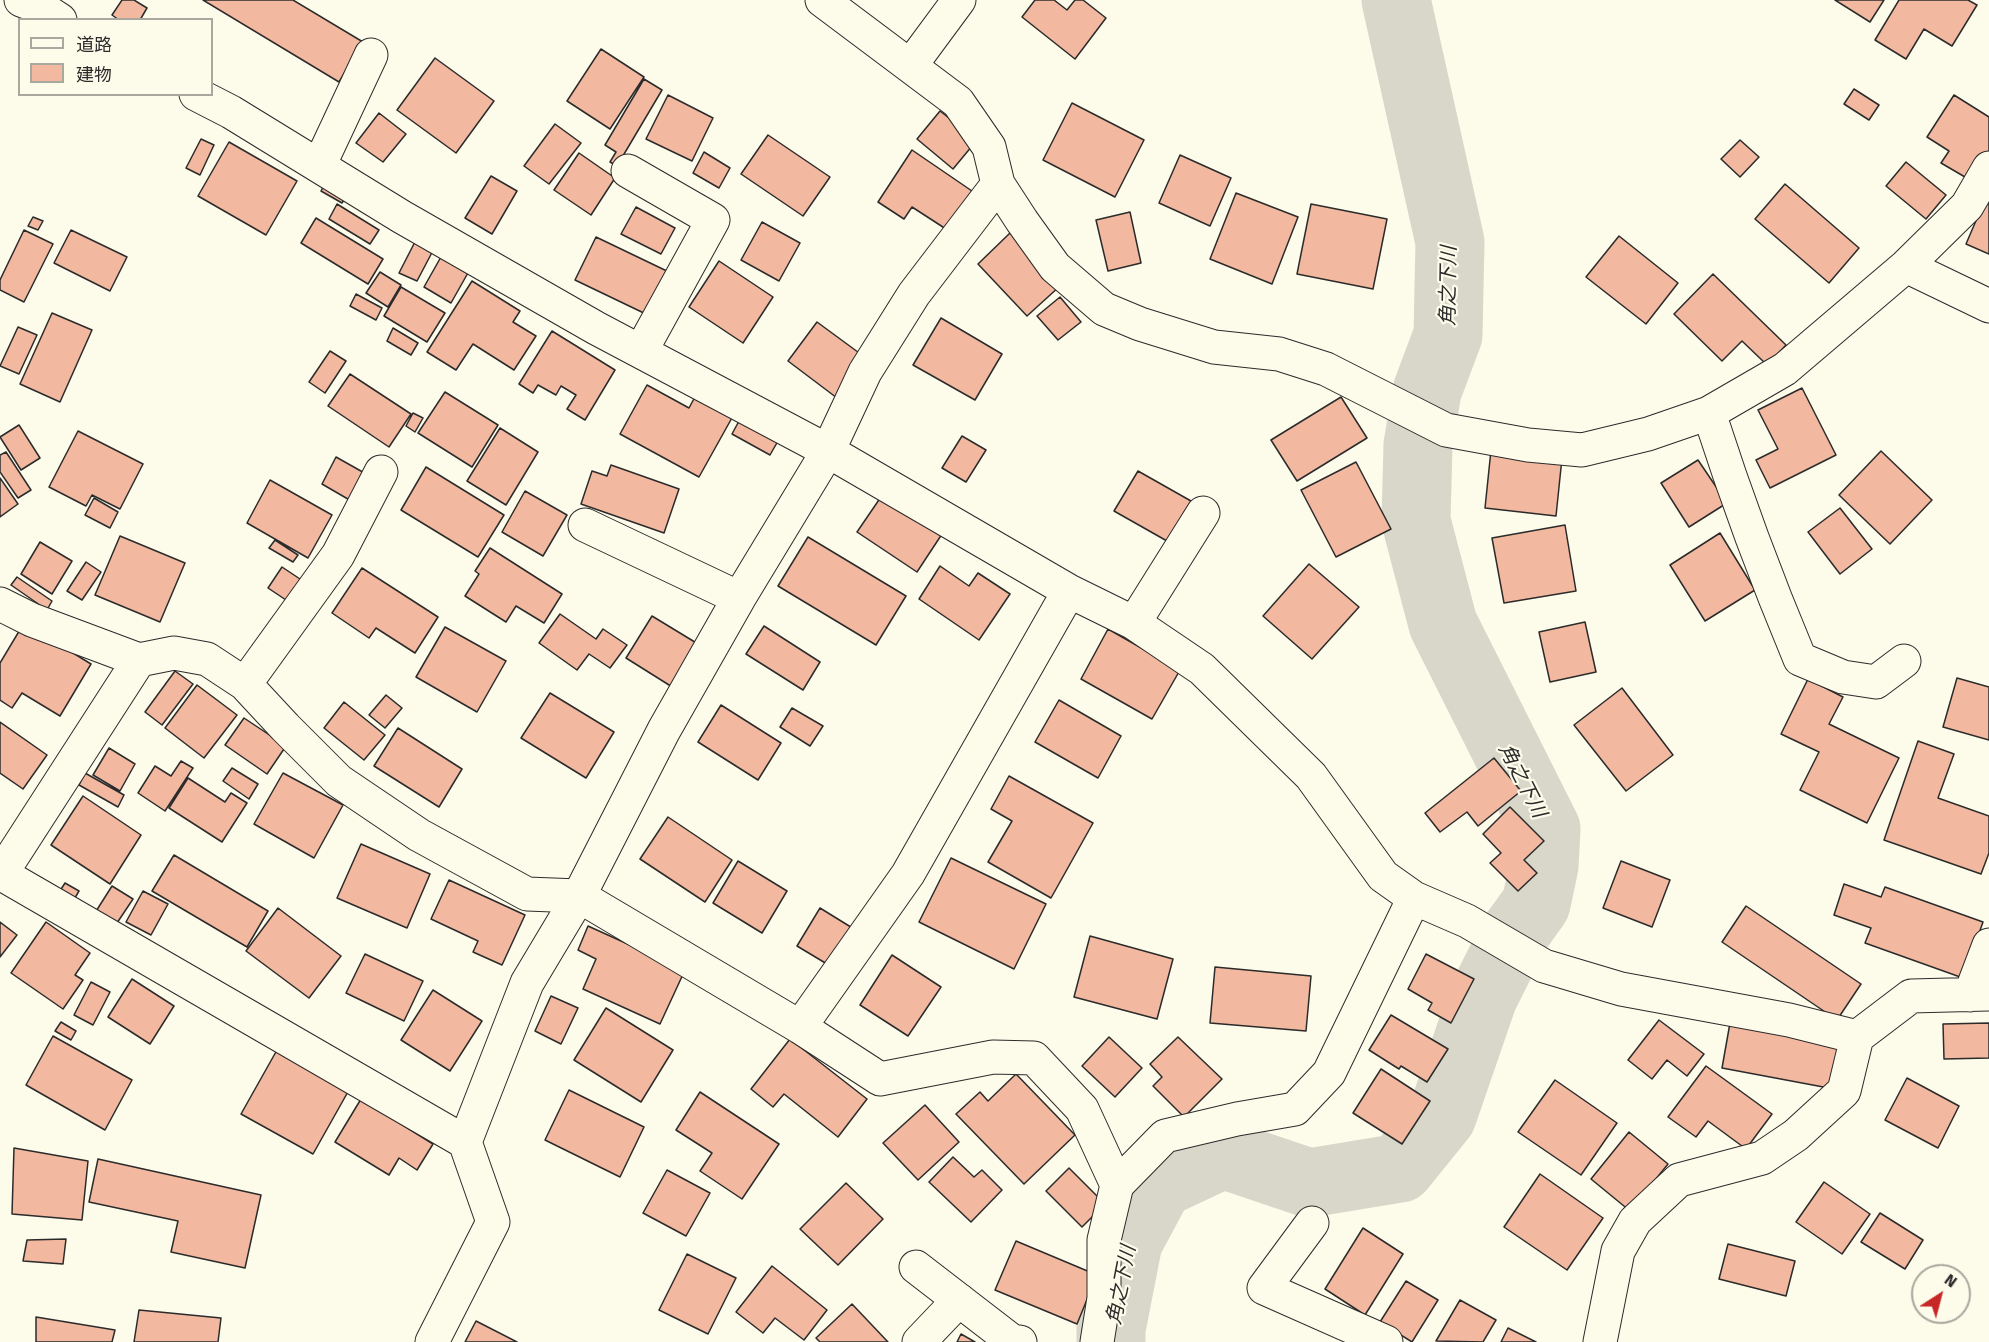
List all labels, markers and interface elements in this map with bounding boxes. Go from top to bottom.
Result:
legend [18,18,213,96]
text: 道路 [76,34,112,56]
text: 建物 [76,64,112,86]
water label: 角之下川 [1436,246,1462,326]
water label: 角之下川 [1493,740,1551,822]
water label: 角之下川 [1103,1243,1141,1327]
north arrow [1911,1264,1971,1324]
text: N [1941,1270,1961,1291]

